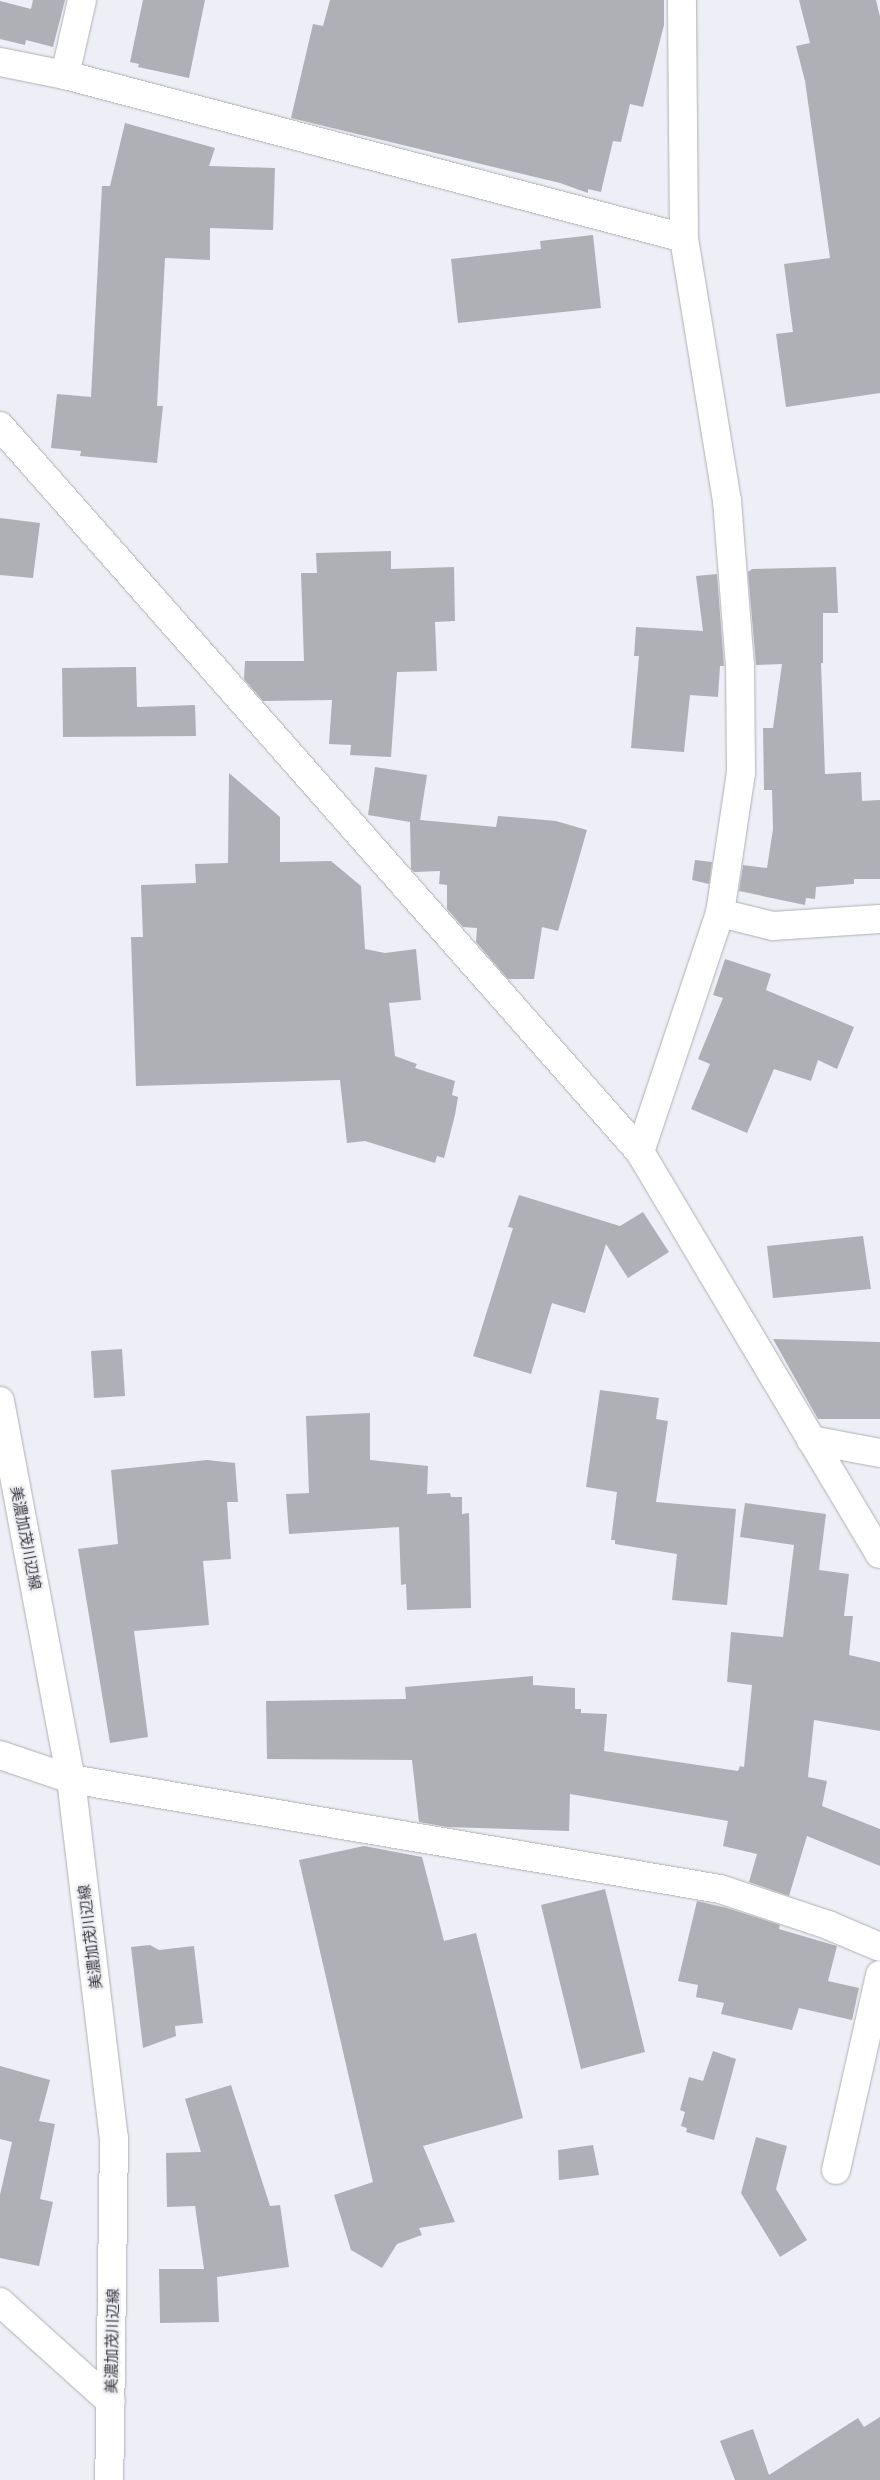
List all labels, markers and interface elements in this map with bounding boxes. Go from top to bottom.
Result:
street label: 美濃加茂川辺線 [7,1485,45,1591]
street label: 美濃加茂川辺線 [75,1884,105,1990]
street label: 美濃加茂川辺線 [102,2288,122,2394]

